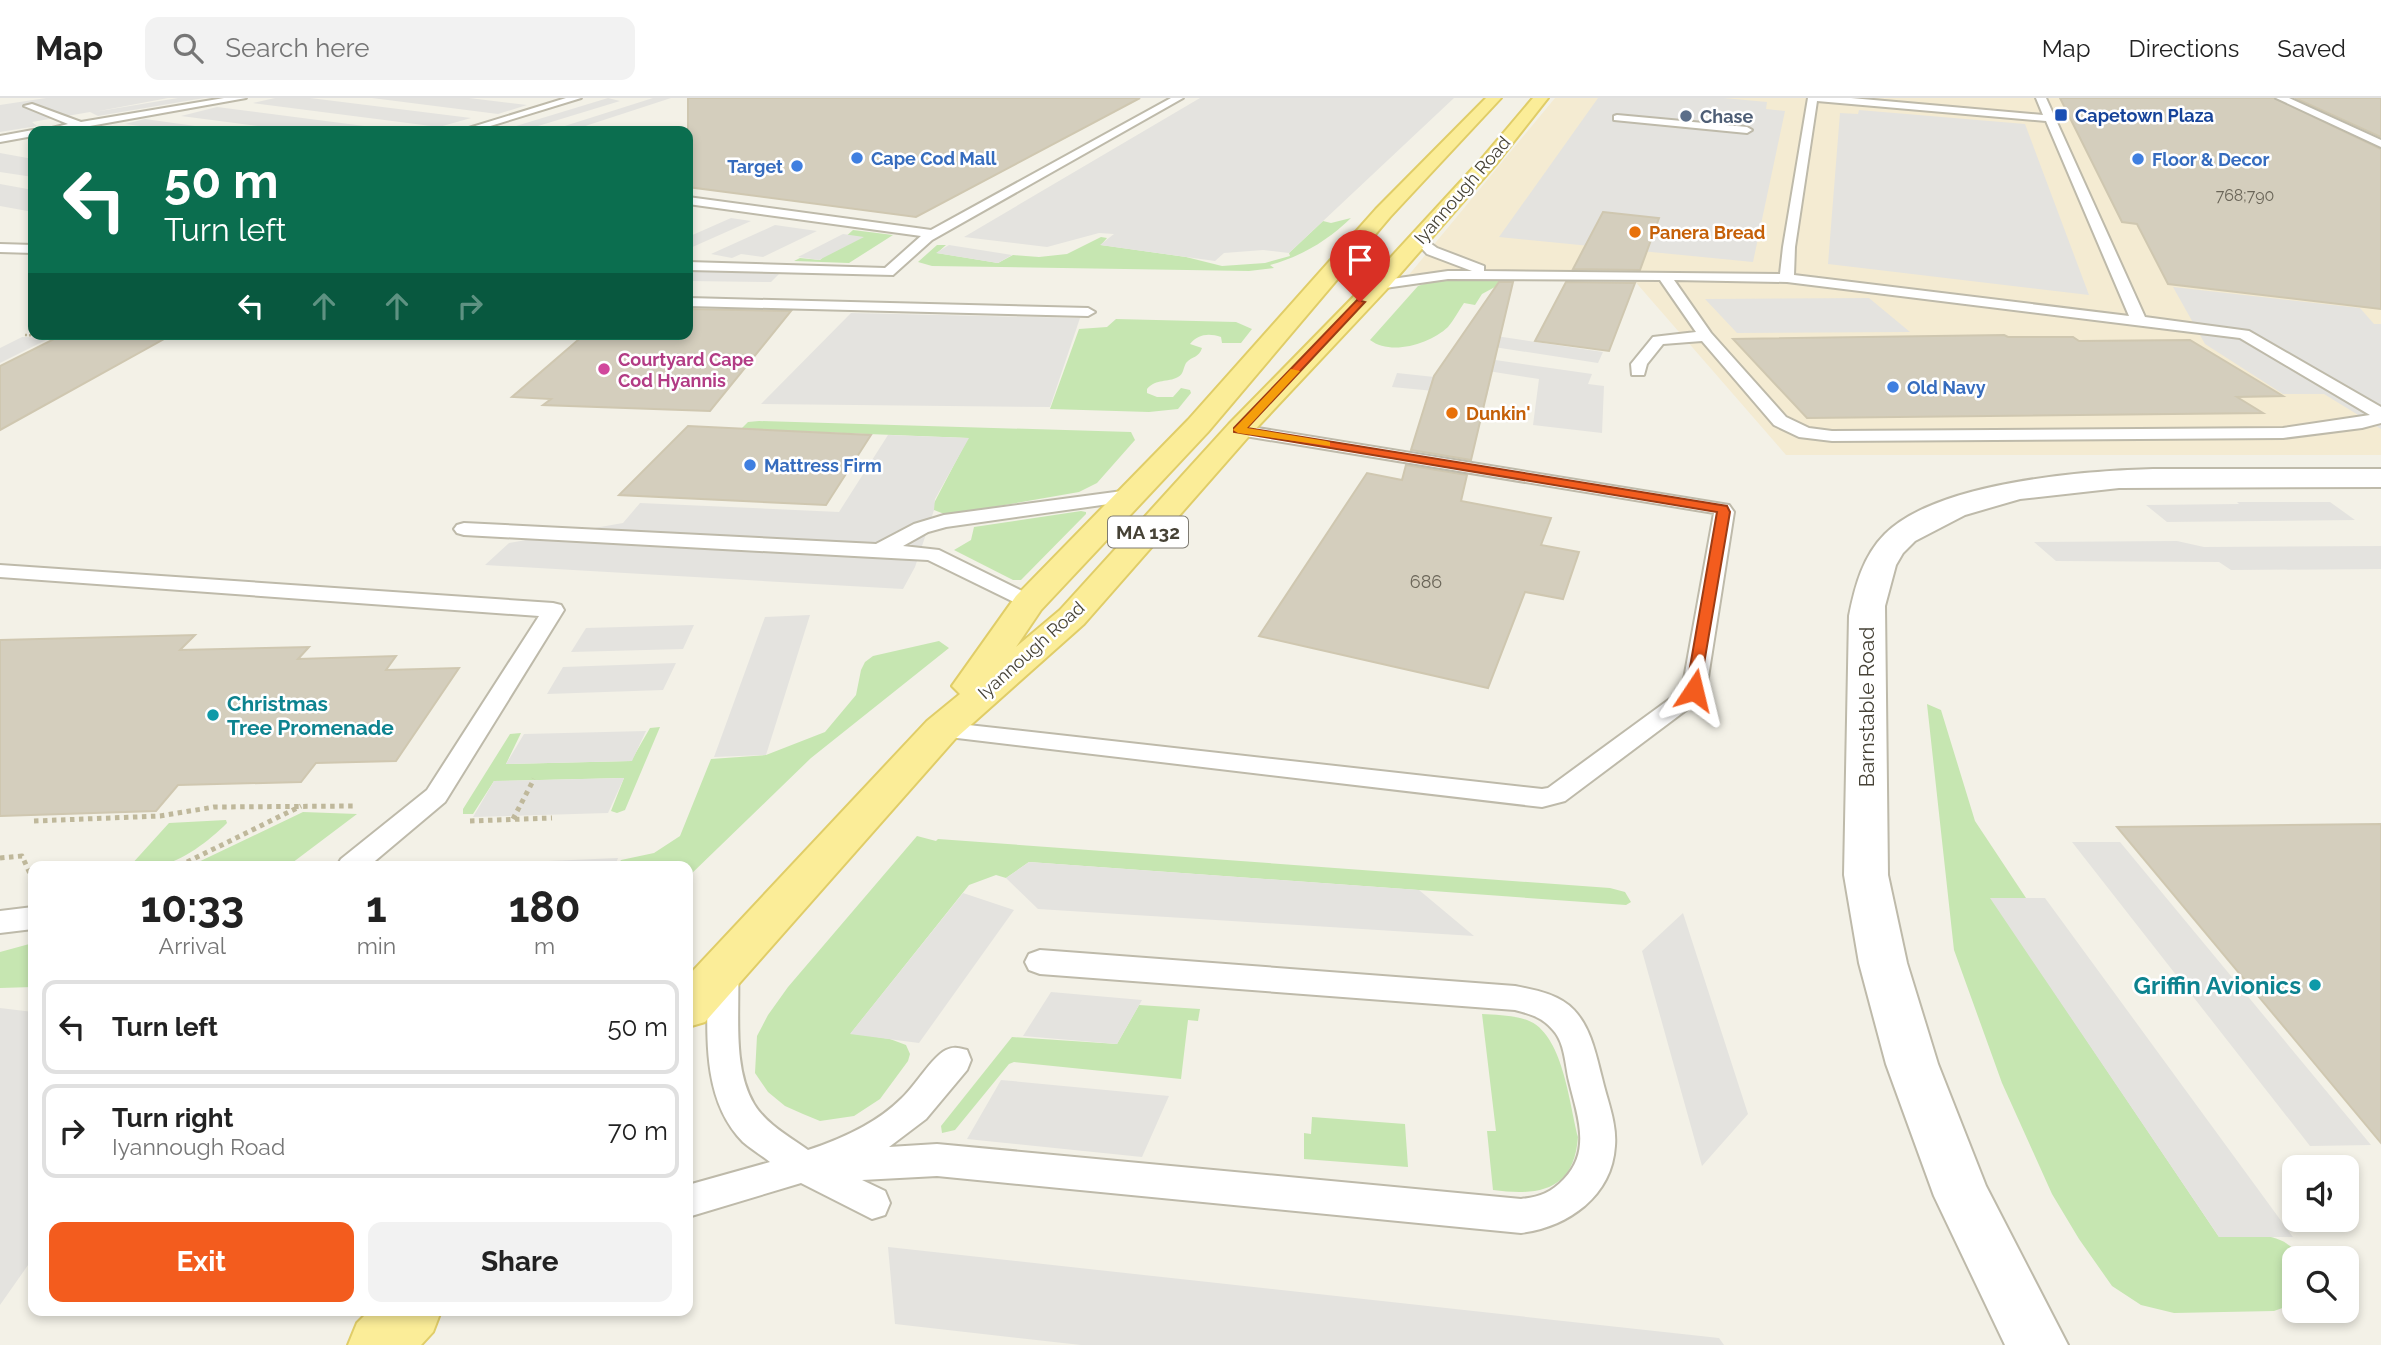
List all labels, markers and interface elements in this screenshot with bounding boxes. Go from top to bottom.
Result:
search box [145,17,635,80]
text: Map [35,29,103,68]
icon: search [169,29,207,67]
text: Search here [225,33,370,63]
text: Map [2042,34,2091,63]
text: Directions [2129,34,2239,63]
text: Saved [2277,34,2346,63]
place label: Capetown Plaza [2075,105,2214,126]
place label: Chase [1700,106,1753,127]
marker: Capetown Plaza [2053,107,2069,123]
marker: Chase [1678,108,1694,124]
street label: Iyannough Road [1410,132,1514,248]
place label: Cape Cod Mall [871,148,997,169]
place label: Floor & Decor [2152,149,2270,170]
marker: Cape Cod Mall [849,150,865,166]
marker: Floor & Decor [2130,151,2146,167]
text: 50 m [164,152,279,209]
icon: left [49,154,140,245]
place label: Target [727,156,783,177]
marker: Target [789,158,805,174]
house number: 768;790 [2216,186,2274,205]
text: Turn left [164,211,286,248]
place label: Panera Bread [1649,222,1765,243]
marker: Panera Bread [1627,224,1643,240]
pin [1330,230,1390,302]
icon: arrive [1341,241,1379,279]
icon: left [232,287,270,325]
icon: ahead [305,287,343,325]
icon: ahead [378,287,416,325]
icon: right [451,287,489,325]
place label: Courtyard Cape Cod Hyannis [618,349,754,391]
marker: Courtyard Cape Cod Hyannis [596,361,612,377]
place label: Old Navy [1907,377,1986,398]
marker: Old Navy [1885,379,1901,395]
place label: Dunkin' [1466,403,1530,424]
marker: Dunkin' [1444,405,1460,421]
place label: Mattress Firm [764,455,882,476]
marker: Mattress Firm [742,457,758,473]
road number: MA 132 [1108,516,1188,547]
house number: 686 [1410,571,1442,592]
street label: Iyannough Road [974,597,1088,703]
street label: Barnstable Road [1854,627,1879,787]
position arrow [1657,653,1731,727]
place label: Christmas Tree Promenade [227,691,394,740]
marker: Christmas Tree Promenade [205,707,221,723]
text: 10:33 [140,883,244,932]
text: 1 [366,883,387,932]
text: 180 [509,883,581,932]
text: Arrival [159,932,226,959]
text: min [357,932,396,959]
text: m [534,932,555,959]
place label: Griffin Avionics [2134,971,2301,1000]
marker: Griffin Avionics [2307,977,2323,993]
icon: left [53,1008,91,1046]
text: Turn left [112,1012,218,1042]
text: 50 m [607,1012,668,1042]
text: Turn right [112,1103,233,1133]
icon: right [53,1112,91,1150]
text: 70 m [608,1116,668,1146]
text: Iyannough Road [112,1133,285,1160]
map controls [2282,1155,2359,1323]
button: sound [2282,1155,2359,1232]
button: Exit [49,1222,354,1302]
button: Share [368,1222,672,1302]
button: search [2282,1246,2359,1323]

